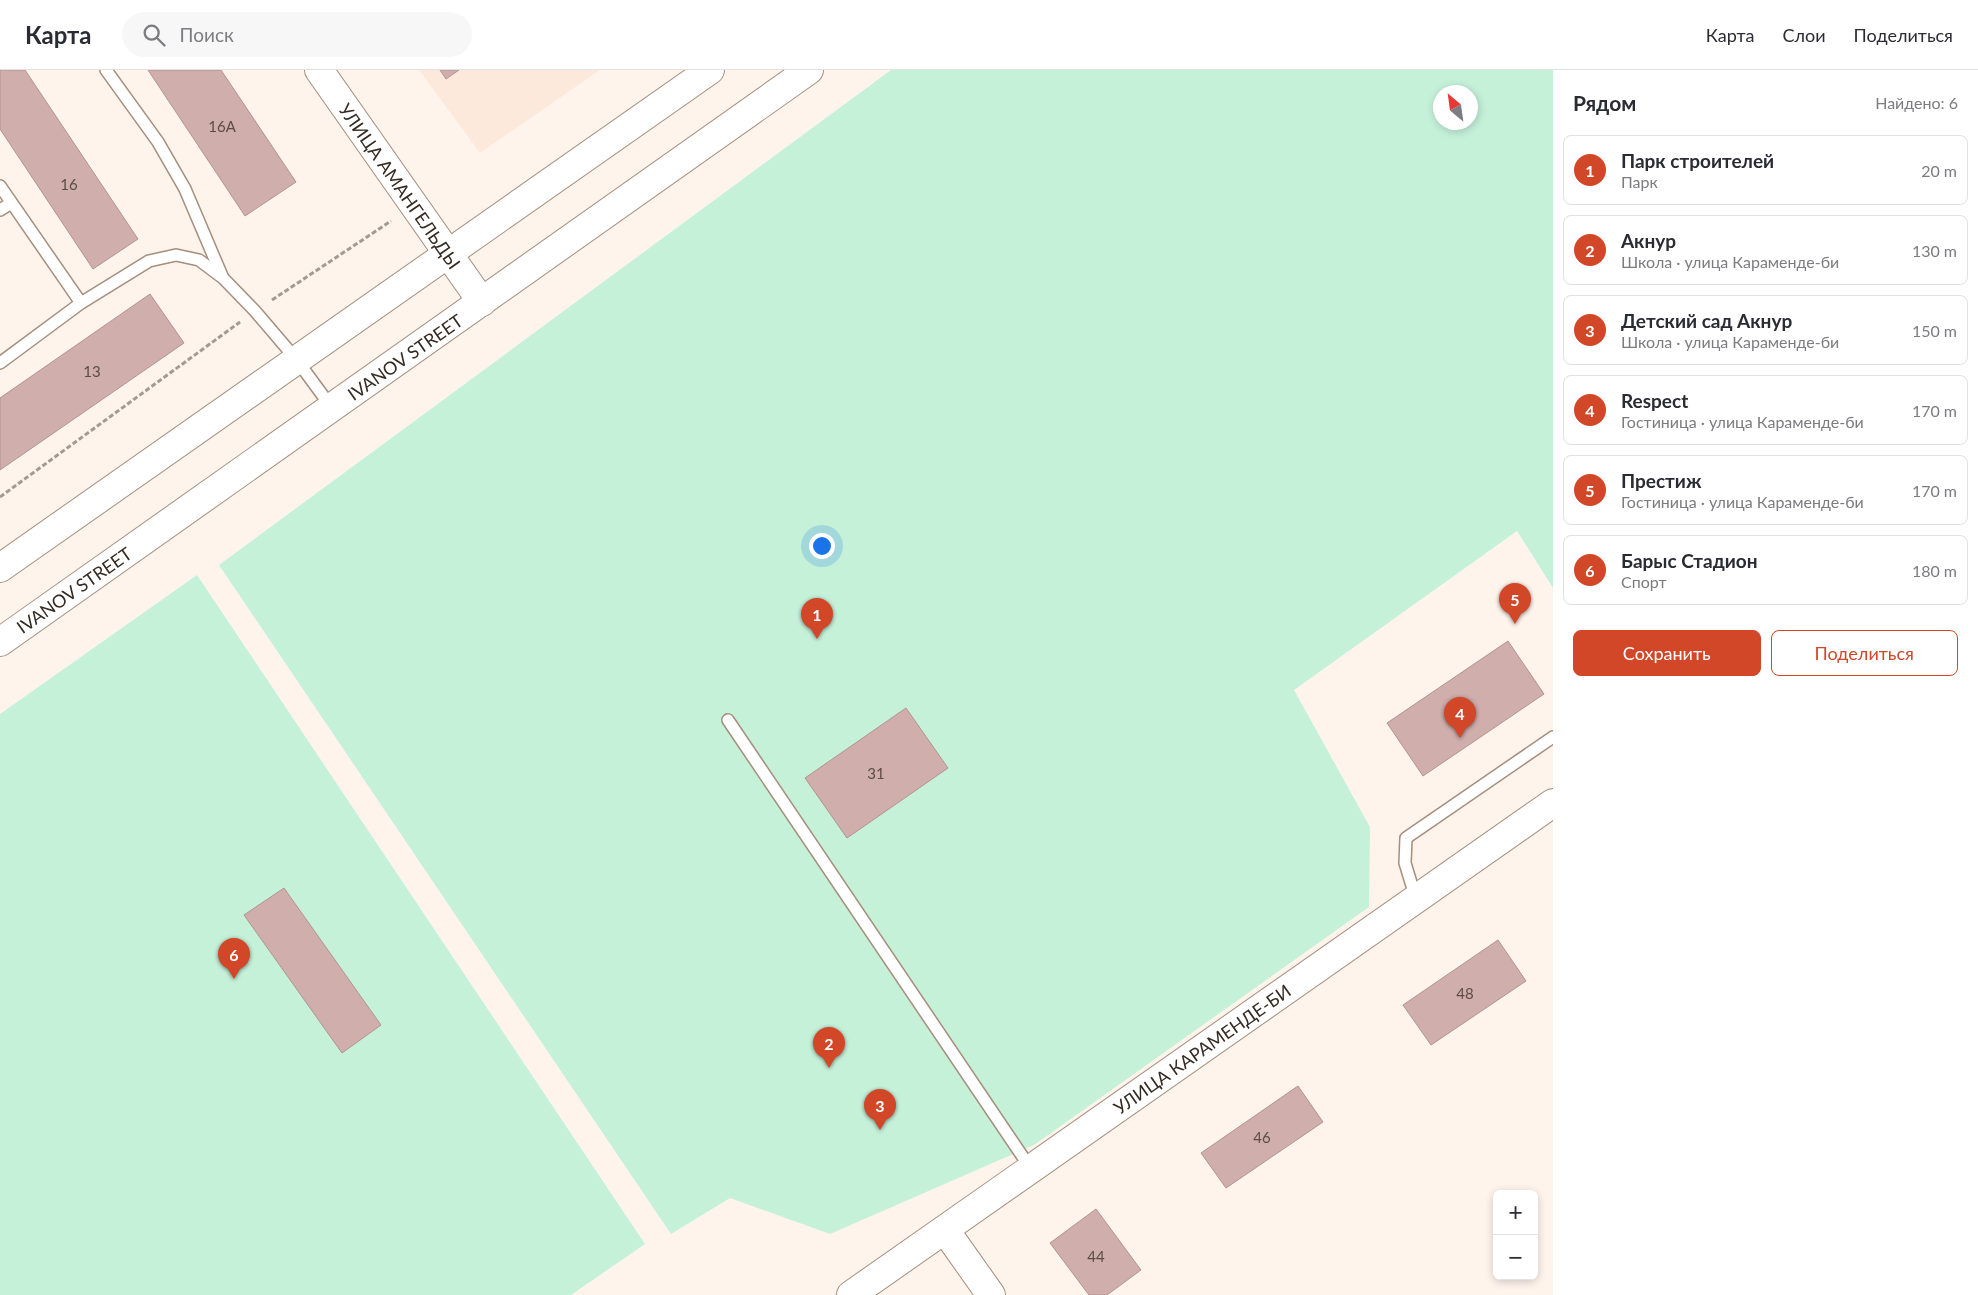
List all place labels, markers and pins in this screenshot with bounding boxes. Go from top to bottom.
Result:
pin: 5 [1499,583,1531,624]
pin: 1 [801,598,833,639]
pin: 4 [1444,697,1476,738]
pin: 6 [218,938,250,979]
pin: 2 [813,1027,845,1068]
pin: 3 [864,1089,896,1130]

